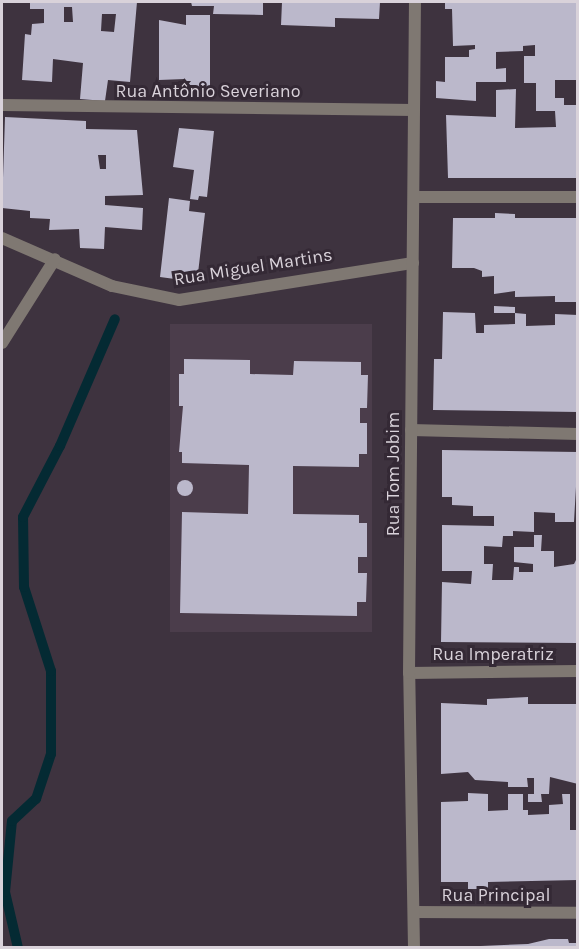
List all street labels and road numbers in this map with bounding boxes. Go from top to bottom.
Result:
street label: Rua Antônio Severiano [115,80,301,102]
street label: Rua Miguel Martins [172,244,334,290]
street label: Rua Tom Jobim [382,412,404,536]
street label: Rua Imperatriz [432,643,554,665]
street label: Rua Principal [442,884,550,906]

